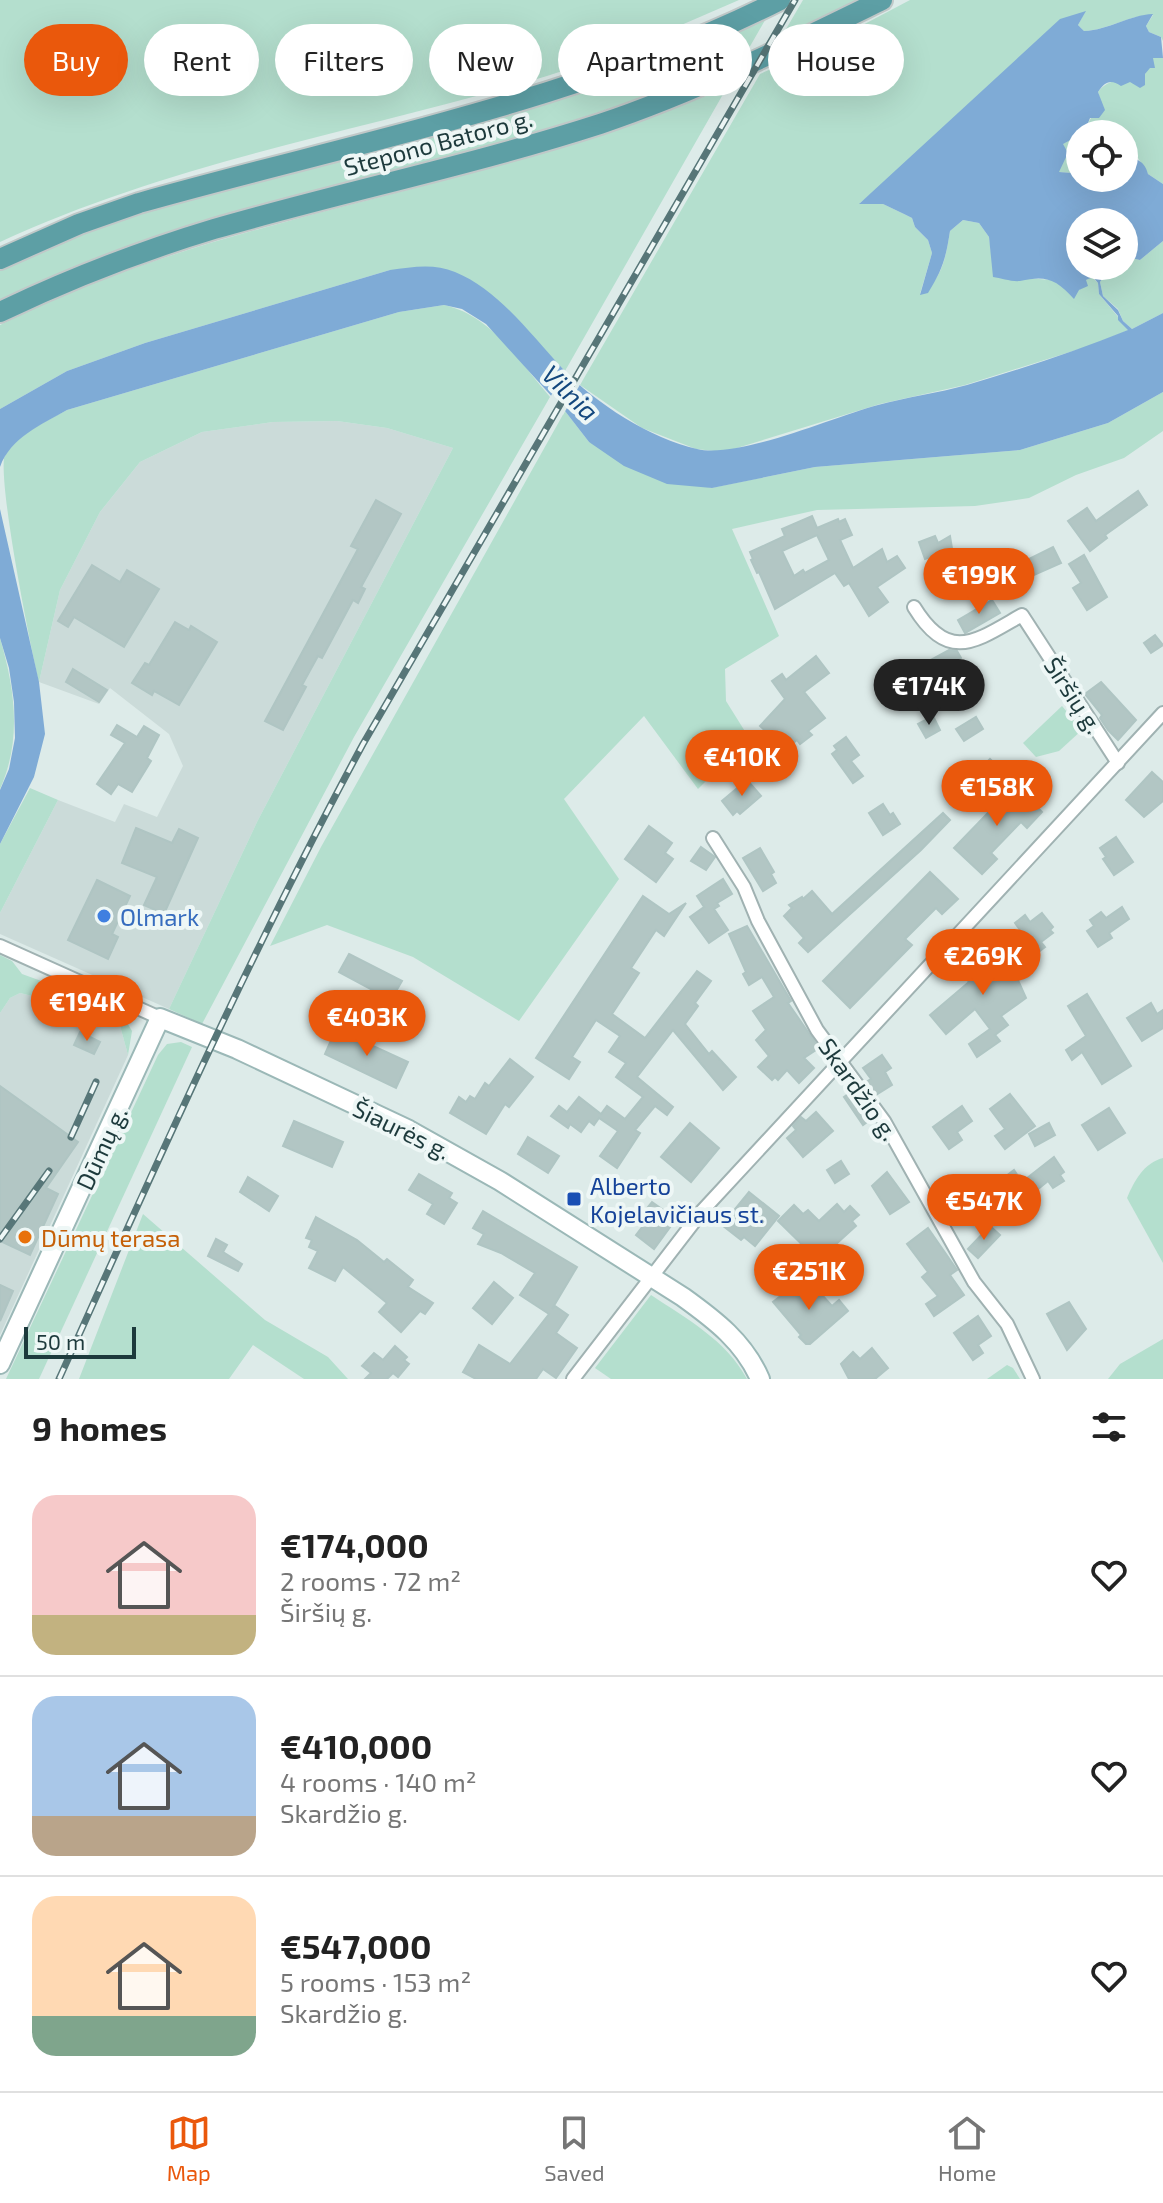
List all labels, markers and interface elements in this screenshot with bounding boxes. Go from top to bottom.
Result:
chip: Buy [24,24,128,96]
chip: Rent [144,24,259,96]
chip: Filters [275,24,413,96]
chip: New [429,24,542,96]
chip: Apartment [558,24,752,96]
chip: House [768,24,904,96]
street label: Stepono Batoro g. [341,103,535,181]
map controls [1066,120,1138,280]
button: locate [1066,120,1138,192]
button: layers [1066,208,1138,280]
water label: Vilnia [536,358,606,426]
pin: €199K [923,548,1035,616]
text: €199K [941,558,1017,589]
street label: Širšių g. [1039,651,1109,739]
pin: €174K [873,659,985,727]
text: €174K [892,669,966,700]
pin: €410K [686,730,798,798]
text: €410K [703,740,781,771]
pin: €158K [941,760,1053,828]
text: €158K [960,770,1034,801]
place label: Olmark [120,902,199,931]
marker: Olmark [95,907,113,925]
pin: €269K [927,929,1039,997]
text: €269K [944,939,1022,970]
pin: €194K [31,975,143,1043]
text: €194K [49,985,125,1016]
pin: €403K [311,990,423,1058]
text: €403K [327,1000,407,1031]
street label: Skardžio g. [813,1032,905,1146]
street label: Šiaurės g. [348,1093,456,1165]
street label: Dūmų g. [69,1102,133,1194]
place label: Alberto Kojelavičiaus st. [590,1171,764,1228]
pin: €547K [928,1174,1040,1242]
text: €547K [945,1184,1023,1215]
marker: Alberto Kojelavičiaus st. [565,1190,583,1208]
place label: Dūmų terasa [41,1223,180,1252]
marker: Dūmų terasa [16,1228,34,1246]
pin: €251K [753,1244,865,1312]
text: €251K [772,1254,846,1285]
scale bar [24,1323,136,1359]
text: 50 m [36,1328,85,1354]
icon: filters [1087,1405,1131,1449]
text: 9 homes [32,1407,167,1448]
text: €174,000 [280,1524,429,1565]
icon: home [96,1527,192,1623]
icon: heart [1087,1553,1131,1597]
text: 2 rooms · 72 m² [280,1565,461,1596]
text: Širšių g. [280,1596,372,1627]
text: €410,000 [280,1725,432,1766]
icon: home [96,1728,192,1824]
icon: heart [1087,1754,1131,1798]
text: 4 rooms · 140 m² [280,1766,476,1797]
text: Skardžio g. [280,1797,408,1828]
text: €547,000 [280,1925,431,1966]
icon: home [96,1928,192,2024]
icon: heart [1087,1954,1131,1998]
text: 5 rooms · 153 m² [280,1966,471,1997]
text: Skardžio g. [280,1997,408,2028]
tab: Map [167,2111,211,2185]
tab: Saved [544,2111,605,2185]
tab: Home [938,2111,996,2185]

